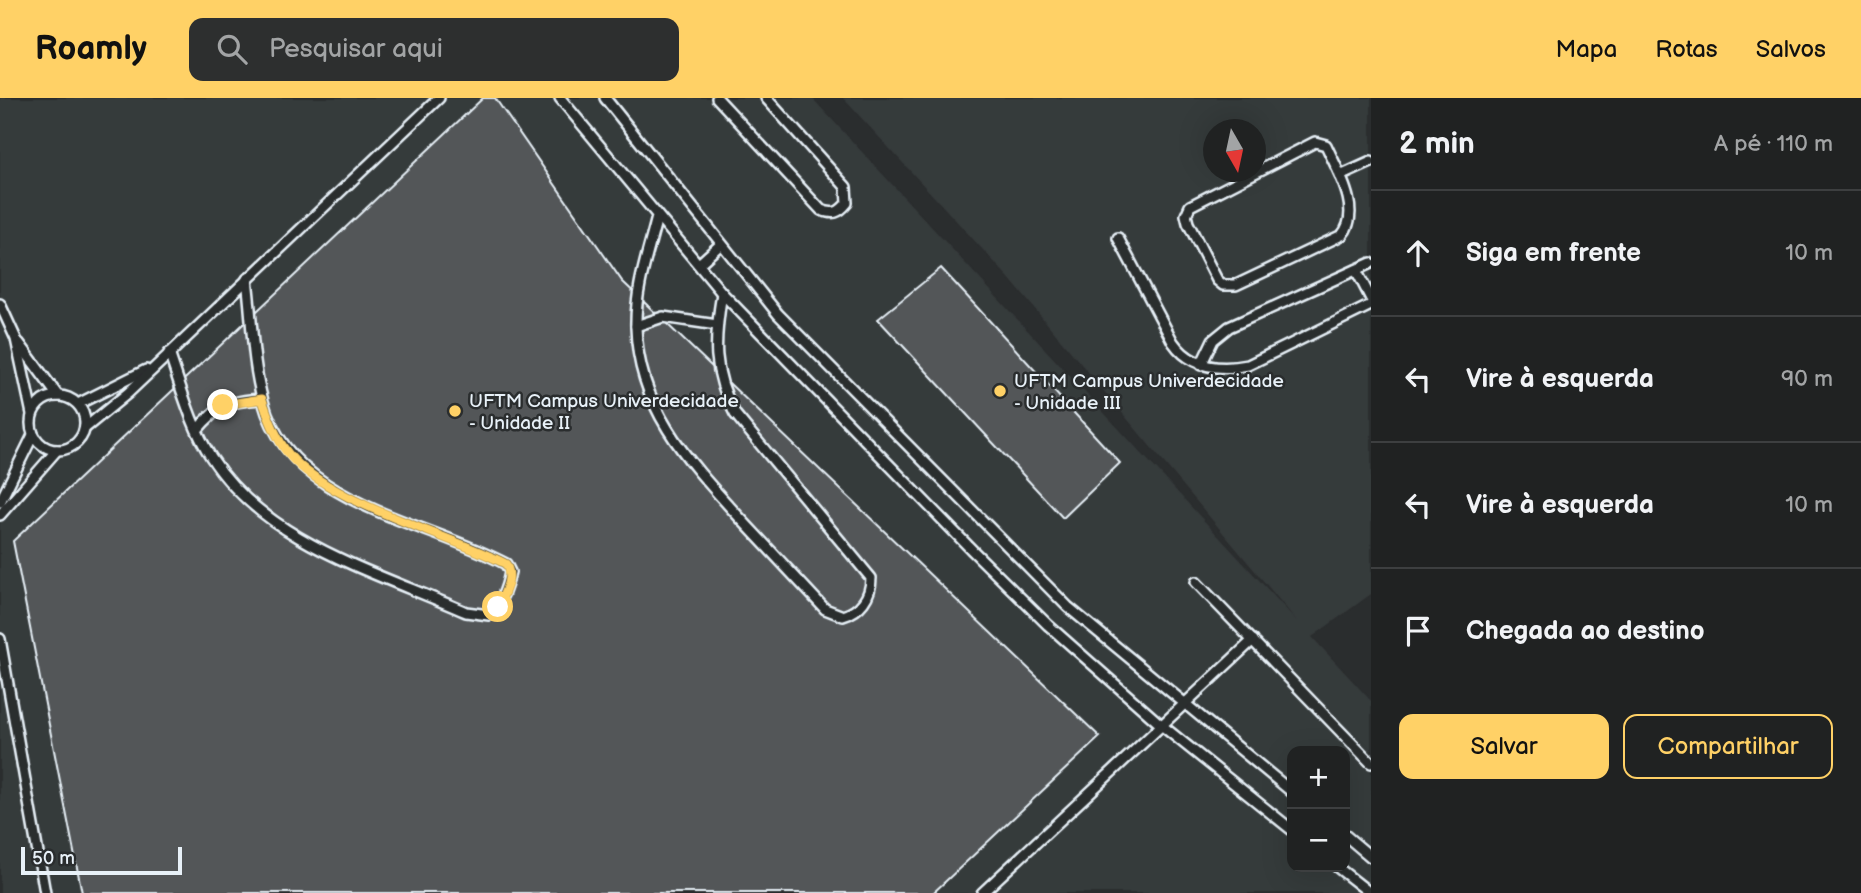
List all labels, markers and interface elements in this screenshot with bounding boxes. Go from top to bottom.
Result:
search box [189,18,679,81]
text: Roamly [35,29,147,69]
icon: search [213,30,251,68]
text: Pesquisar aqui [269,34,443,65]
text: Mapa [1555,35,1617,64]
text: Rotas [1655,35,1718,64]
text: Salvos [1756,35,1826,64]
north arrow [1203,119,1266,182]
text: 2 min [1399,126,1475,162]
text: A pé · 110 m [1714,130,1833,158]
icon: ahead [1399,234,1437,272]
text: Siga em frente [1466,238,1641,269]
text: 10 m [1785,239,1833,267]
icon: left [1399,360,1437,398]
text: Vire à esquerda [1466,364,1654,395]
text: 90 m [1781,365,1833,393]
place label: UFTM Campus Univerdecidade - Unidade III [1014,370,1284,415]
marker: UFTM Campus Univerdecidade - Unidade III [992,383,1008,399]
route end [207,389,238,420]
place label: UFTM Campus Univerdecidade - Unidade II [469,390,739,435]
marker: UFTM Campus Univerdecidade - Unidade II [447,403,463,419]
icon: left [1399,486,1437,524]
text: Vire à esquerda [1466,490,1654,521]
text: 10 m [1785,491,1833,519]
route start [482,591,513,622]
icon: arrive [1399,612,1437,650]
text: Chegada ao destino [1466,616,1704,647]
button: Salvar [1399,714,1609,779]
button: Compartilhar [1623,714,1833,779]
map controls [1287,746,1350,872]
button: + [1287,746,1350,809]
button: − [1287,809,1350,872]
scale bar [21,844,182,876]
text: 50 m [32,847,75,870]

